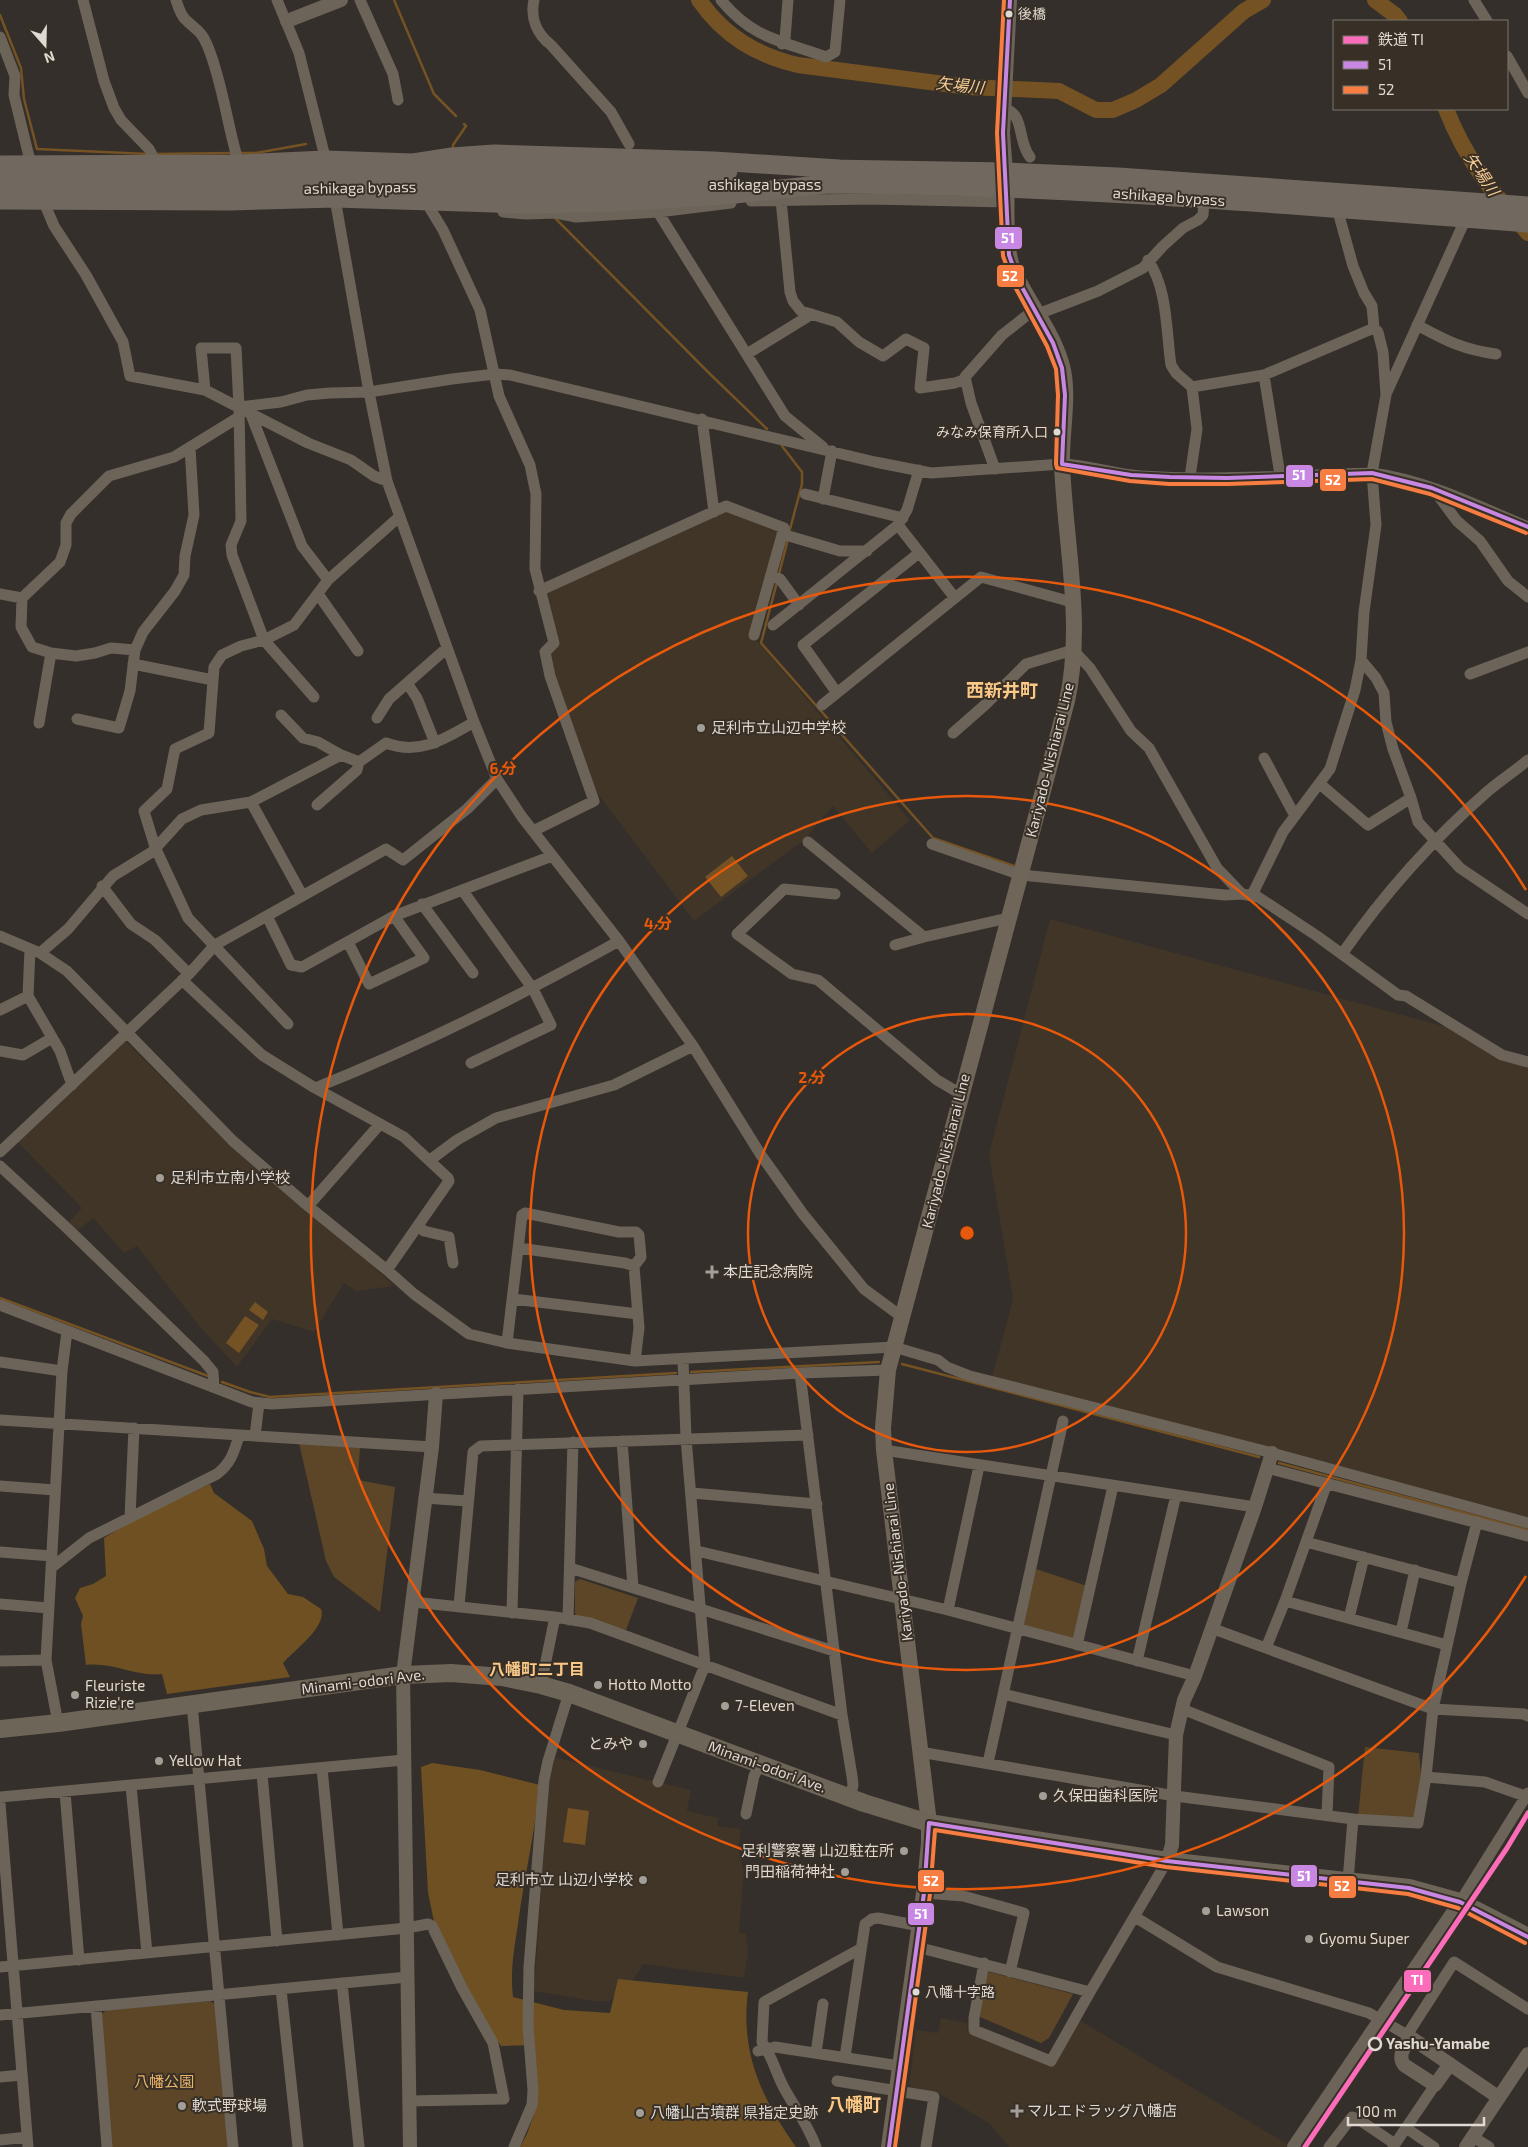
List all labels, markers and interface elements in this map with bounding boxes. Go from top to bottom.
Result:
place label: 後橋 [1018,5,1046,22]
marker: 後橋 [1004,9,1014,19]
north arrow [20,20,70,70]
legend [1333,20,1508,110]
text: 鉄道 TI [1378,30,1424,48]
text: N [42,48,57,67]
text: 51 [1378,55,1392,73]
water label: 矢場川 [935,73,987,97]
text: 52 [1378,80,1394,98]
water label: 矢場川 [1461,149,1505,201]
street label: ashikaga bypass [709,175,821,193]
street label: ashikaga bypass [304,177,416,197]
street label: ashikaga bypass [1112,183,1226,209]
line badge: 51 [994,226,1023,250]
text: 51 [1001,229,1015,246]
line badge: 52 [996,264,1025,288]
text: 52 [1002,267,1018,284]
place label: みなみ保育所入口 [936,423,1048,440]
marker: みなみ保育所入口 [1052,427,1062,437]
line badge: 51 [1285,464,1314,488]
text: 51 [1292,466,1306,483]
line badge: 52 [1319,468,1347,492]
text: 52 [1325,471,1341,488]
district label: 西新井町 [966,679,1038,701]
street label: Kariyado-Nishiarai Line [1021,680,1077,839]
place label: 足利市立山辺中学校 [711,718,846,736]
marker: 足利市立山辺中学校 [695,722,707,734]
text: 6 分 [489,759,517,777]
text: 4 分 [644,914,672,932]
text: 2 分 [799,1068,825,1086]
street label: Kariyado-Nishiarai Line [917,1071,973,1230]
place label: 足利市立南小学校 [170,1168,290,1186]
marker: 足利市立南小学校 [154,1172,166,1184]
centre of rings [958,1224,976,1242]
place label: 本庄記念病院 [723,1262,813,1280]
marker: 本庄記念病院 [705,1265,719,1279]
street label: Kariyado-Nishiarai Line [878,1482,916,1642]
district label: 八幡町二丁目 [489,1659,585,1678]
street label: Minami-odori Ave. [300,1665,426,1698]
place label: Hotto Motto [608,1675,691,1693]
place label: Fleuriste Rizie're [85,1676,145,1711]
marker: Hotto Motto [592,1679,604,1691]
marker: Fleuriste Rizie're [69,1689,81,1701]
place label: 7-Eleven [735,1696,795,1714]
marker: 7-Eleven [719,1700,731,1712]
place label: とみや [588,1734,633,1752]
street label: Minami-odori Ave. [706,1736,829,1796]
marker: とみや [637,1738,649,1750]
place label: Yellow Hat [169,1751,242,1769]
marker: Yellow Hat [153,1755,165,1767]
place label: 久保田歯科医院 [1053,1786,1158,1804]
marker: 久保田歯科医院 [1037,1790,1049,1802]
place label: 足利警察署 山辺駐在所 [741,1841,894,1859]
marker: 足利警察署 山辺駐在所 [898,1845,910,1857]
place label: 門田稲荷神社 [745,1862,835,1880]
line badge: 51 [1290,1864,1318,1888]
marker: 門田稲荷神社 [839,1866,851,1878]
text: 51 [1297,1867,1311,1884]
line badge: 52 [917,1869,945,1893]
place label: 足利市立 山辺小学校 [495,1870,633,1888]
text: 52 [923,1872,939,1889]
marker: 足利市立 山辺小学校 [637,1874,649,1886]
line badge: 52 [1328,1875,1357,1899]
text: 52 [1334,1877,1350,1894]
place label: Lawson [1216,1901,1269,1919]
line badge: 51 [907,1902,935,1926]
text: 51 [914,1905,928,1922]
marker: Lawson [1200,1905,1212,1917]
place label: Gyomu Super [1319,1929,1410,1947]
marker: Gyomu Super [1303,1933,1315,1945]
line badge: TI [1403,1969,1432,1993]
text: TI [1411,1971,1423,1988]
place label: 八幡十字路 [925,1983,995,2000]
marker: 八幡十字路 [911,1987,921,1997]
place label: Yashu-Yamabe [1386,2034,1490,2052]
marker: Yashu-Yamabe [1368,2037,1382,2051]
park label: 八幡公園 [134,2072,194,2090]
district label: 八幡町 [827,2093,881,2115]
scale bar [1348,2094,1484,2126]
place label: 軟式野球場 [192,2096,267,2114]
marker: 軟式野球場 [176,2100,188,2112]
place label: マルエドラッグ八幡店 [1027,2101,1177,2119]
text: 100 m [1356,2102,1397,2120]
place label: 八幡山古墳群 県指定史跡 [650,2103,818,2121]
marker: マルエドラッグ八幡店 [1011,2105,1023,2117]
marker: 八幡山古墳群 県指定史跡 [634,2107,646,2119]

